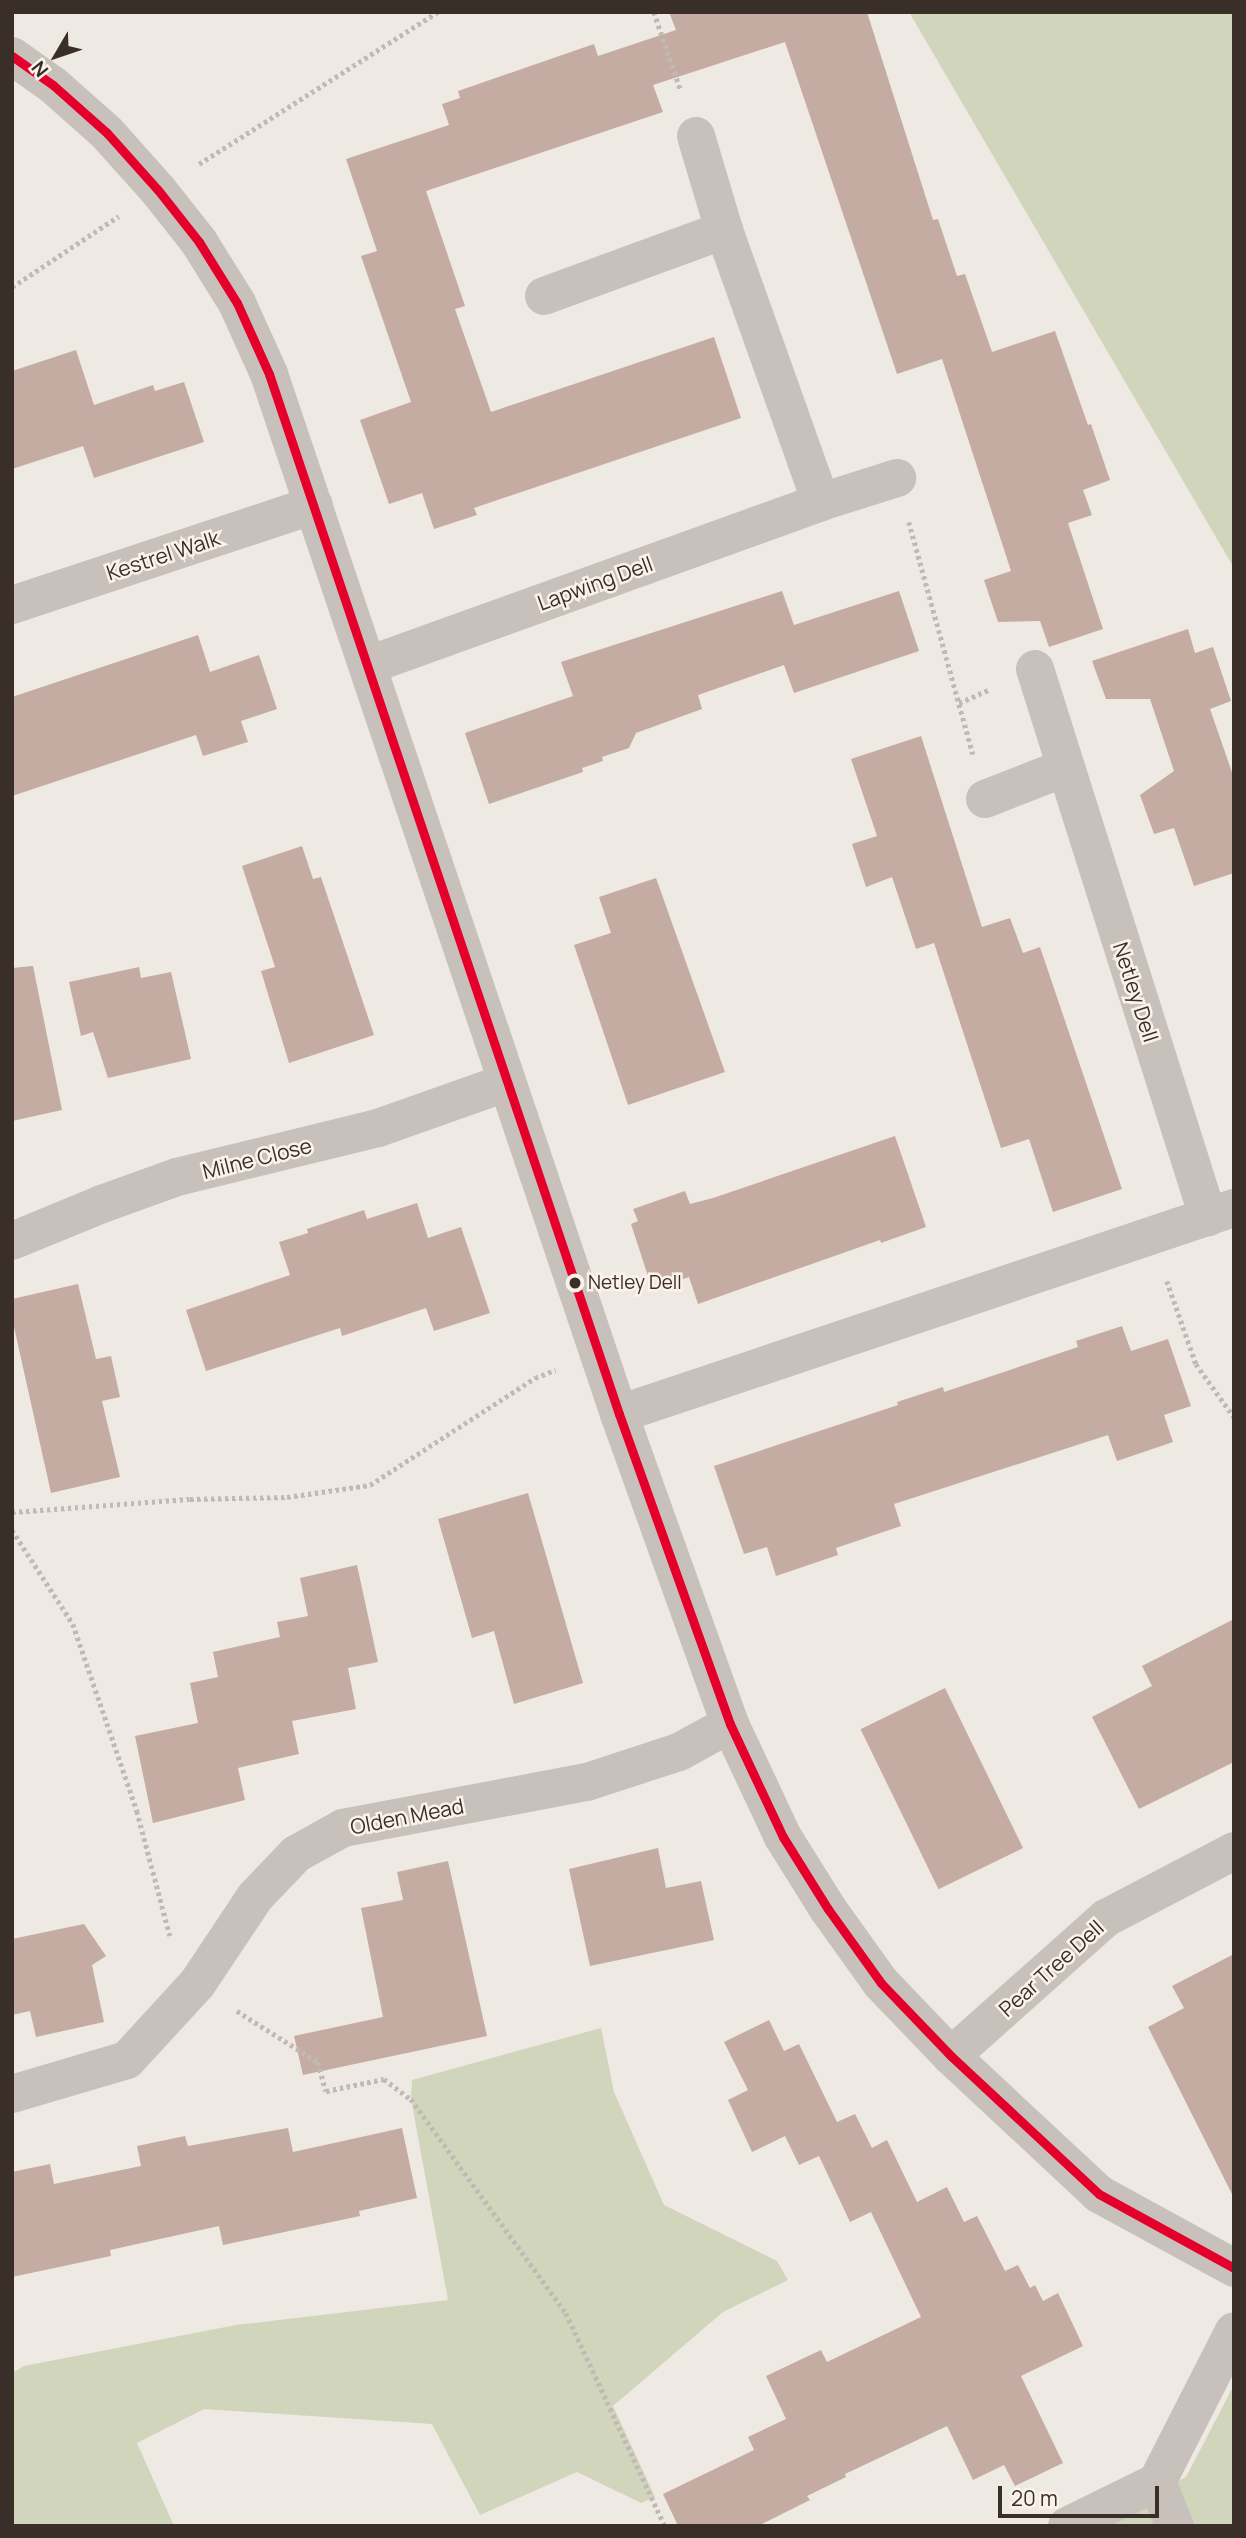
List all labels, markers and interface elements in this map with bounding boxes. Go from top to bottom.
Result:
north arrow [21,21,91,91]
text: N [25,56,54,83]
street label: Kestrel Walk [103,525,223,585]
street label: Lapwing Dell [534,551,656,615]
street label: Netley Dell [1108,939,1164,1045]
street label: Milne Close [200,1132,314,1184]
place label: Netley Dell [588,1272,682,1294]
marker: Netley Dell [568,1276,582,1290]
street label: Olden Mead [348,1793,466,1839]
street label: Pear Tree Dell [994,1915,1108,2021]
scale bar [1001,2472,1162,2516]
text: 20 m [1011,2484,1058,2512]

